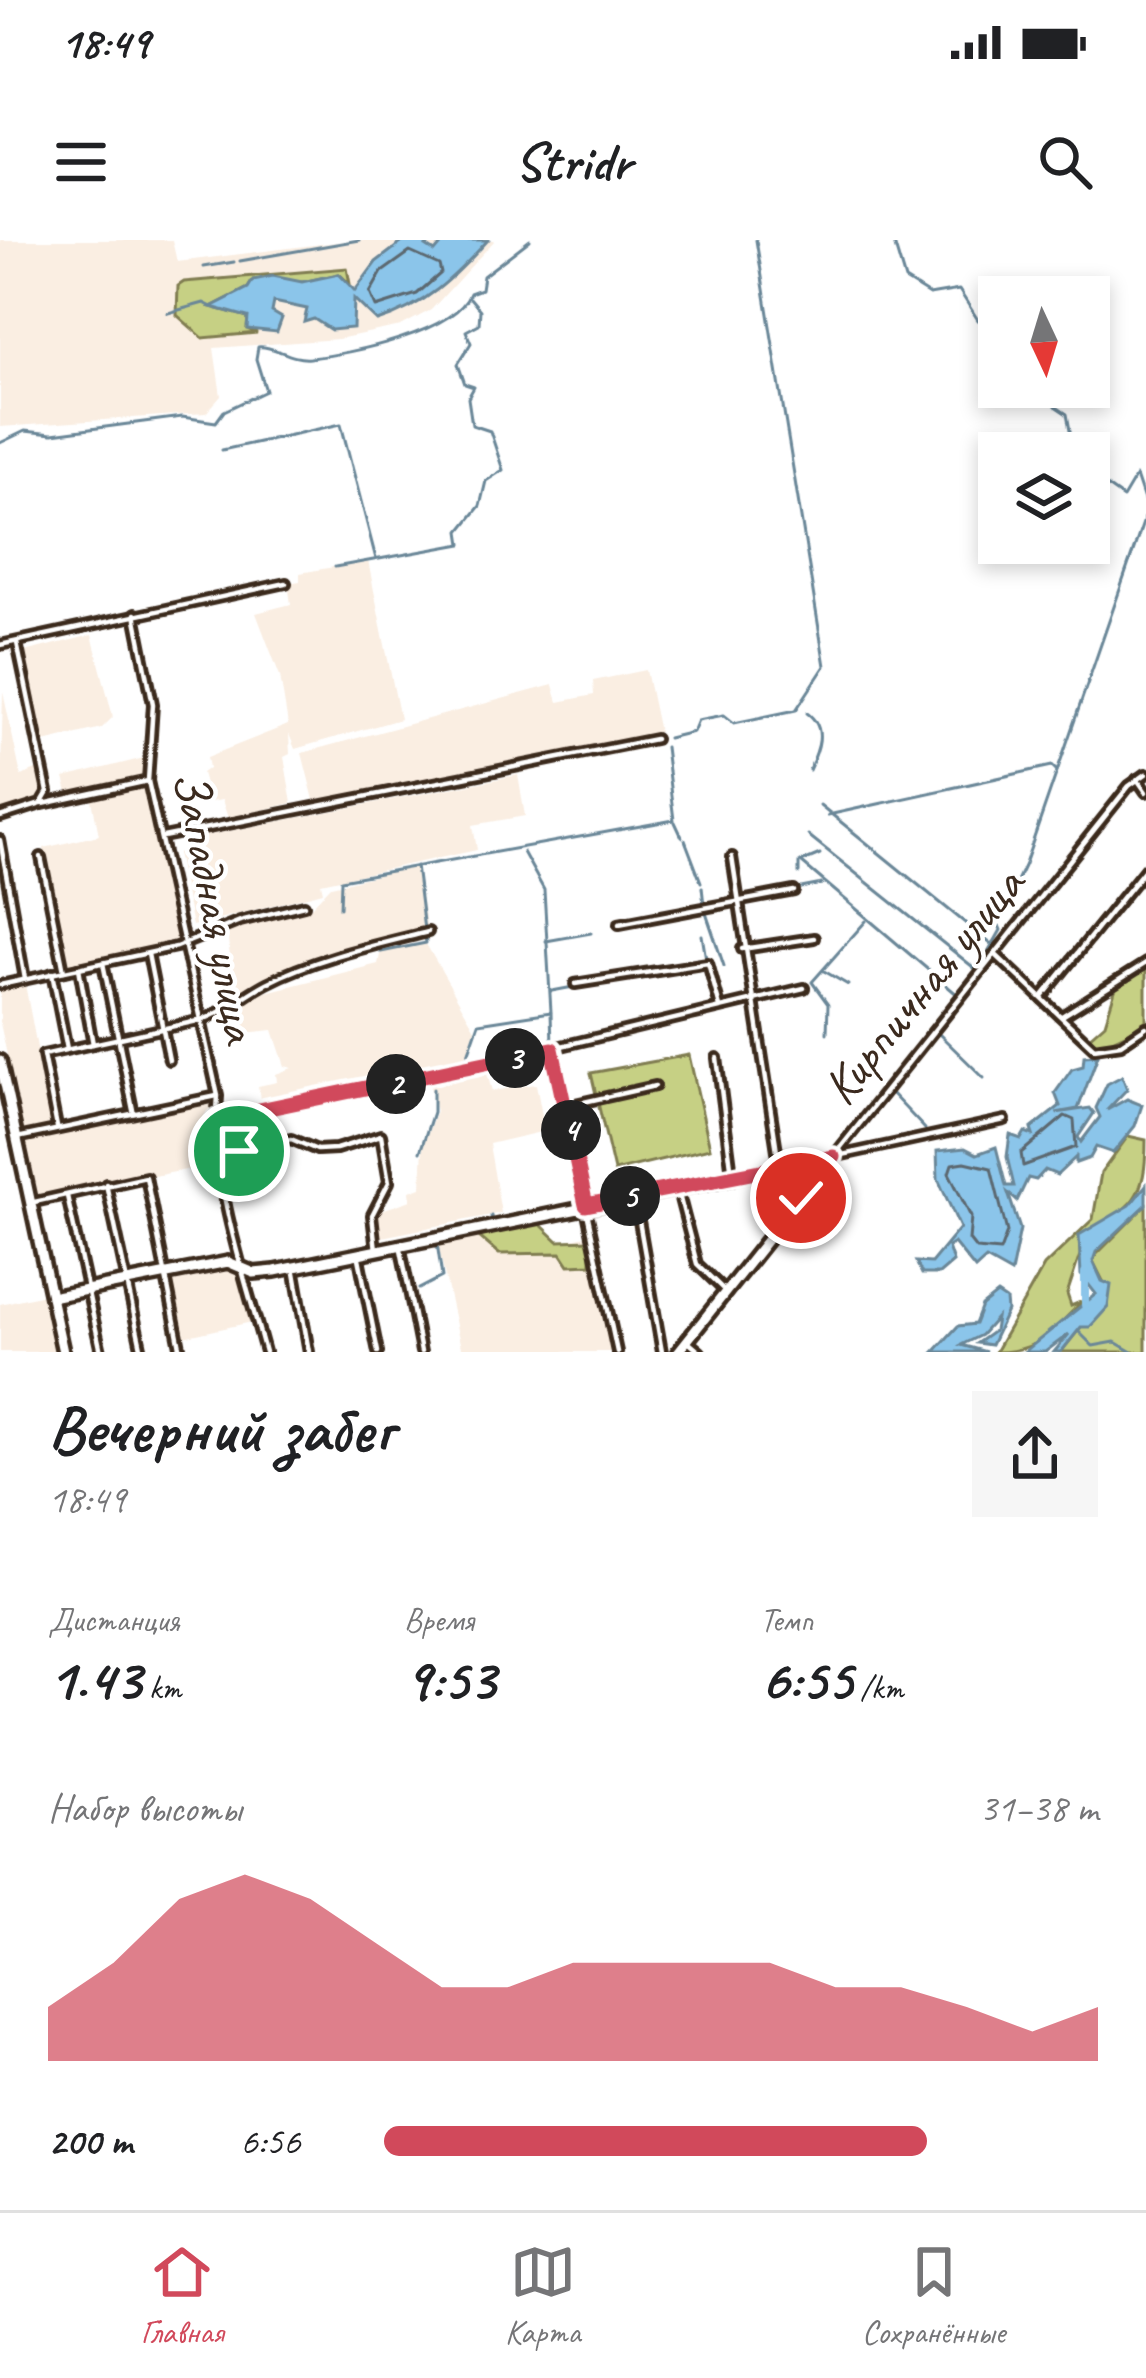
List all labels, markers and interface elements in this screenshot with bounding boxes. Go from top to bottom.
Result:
text: 18:49 [60,14,149,71]
text: Stridr [515,128,631,196]
icon: menu [48,129,114,195]
icon: search [1032,129,1098,195]
north arrow [978,276,1110,408]
map controls [978,276,1110,564]
button: layers [978,432,1110,564]
street label: Западная улица [158,765,274,1051]
street label: Кирпичная улица [808,851,1040,1117]
pin: 3 [485,1028,545,1088]
text: 3 [508,1037,522,1079]
pin: 2 [366,1054,426,1114]
text: 2 [389,1063,403,1105]
pin [188,1100,290,1202]
pin: 4 [541,1100,601,1160]
text: 4 [564,1109,578,1151]
icon: arrive [206,1118,272,1184]
pin [750,1147,852,1249]
icon: check [768,1165,834,1231]
pin: 5 [600,1166,660,1226]
text: 5 [623,1175,637,1217]
text: Вечерний забег [48,1388,393,1471]
button: share [972,1391,1098,1517]
text: 18:49 [48,1475,126,1524]
text: Дистанция [48,1599,180,1641]
text: Время [404,1599,474,1641]
text: Темп [760,1599,813,1641]
text: 1.43 [48,1641,141,1717]
text: 9:53 [404,1641,495,1717]
text: 6:55 [760,1641,852,1717]
text: km [141,1667,181,1709]
text: /km [852,1667,903,1709]
text: Набор высоты [48,1784,242,1833]
text: 31–38 m [979,1784,1098,1833]
text: 200 m [48,2117,132,2166]
text: 6:56 [240,2117,300,2166]
tab: Главная [141,2239,223,2353]
tab: Карта [505,2239,580,2353]
tab: Сохранённые [862,2239,1005,2353]

